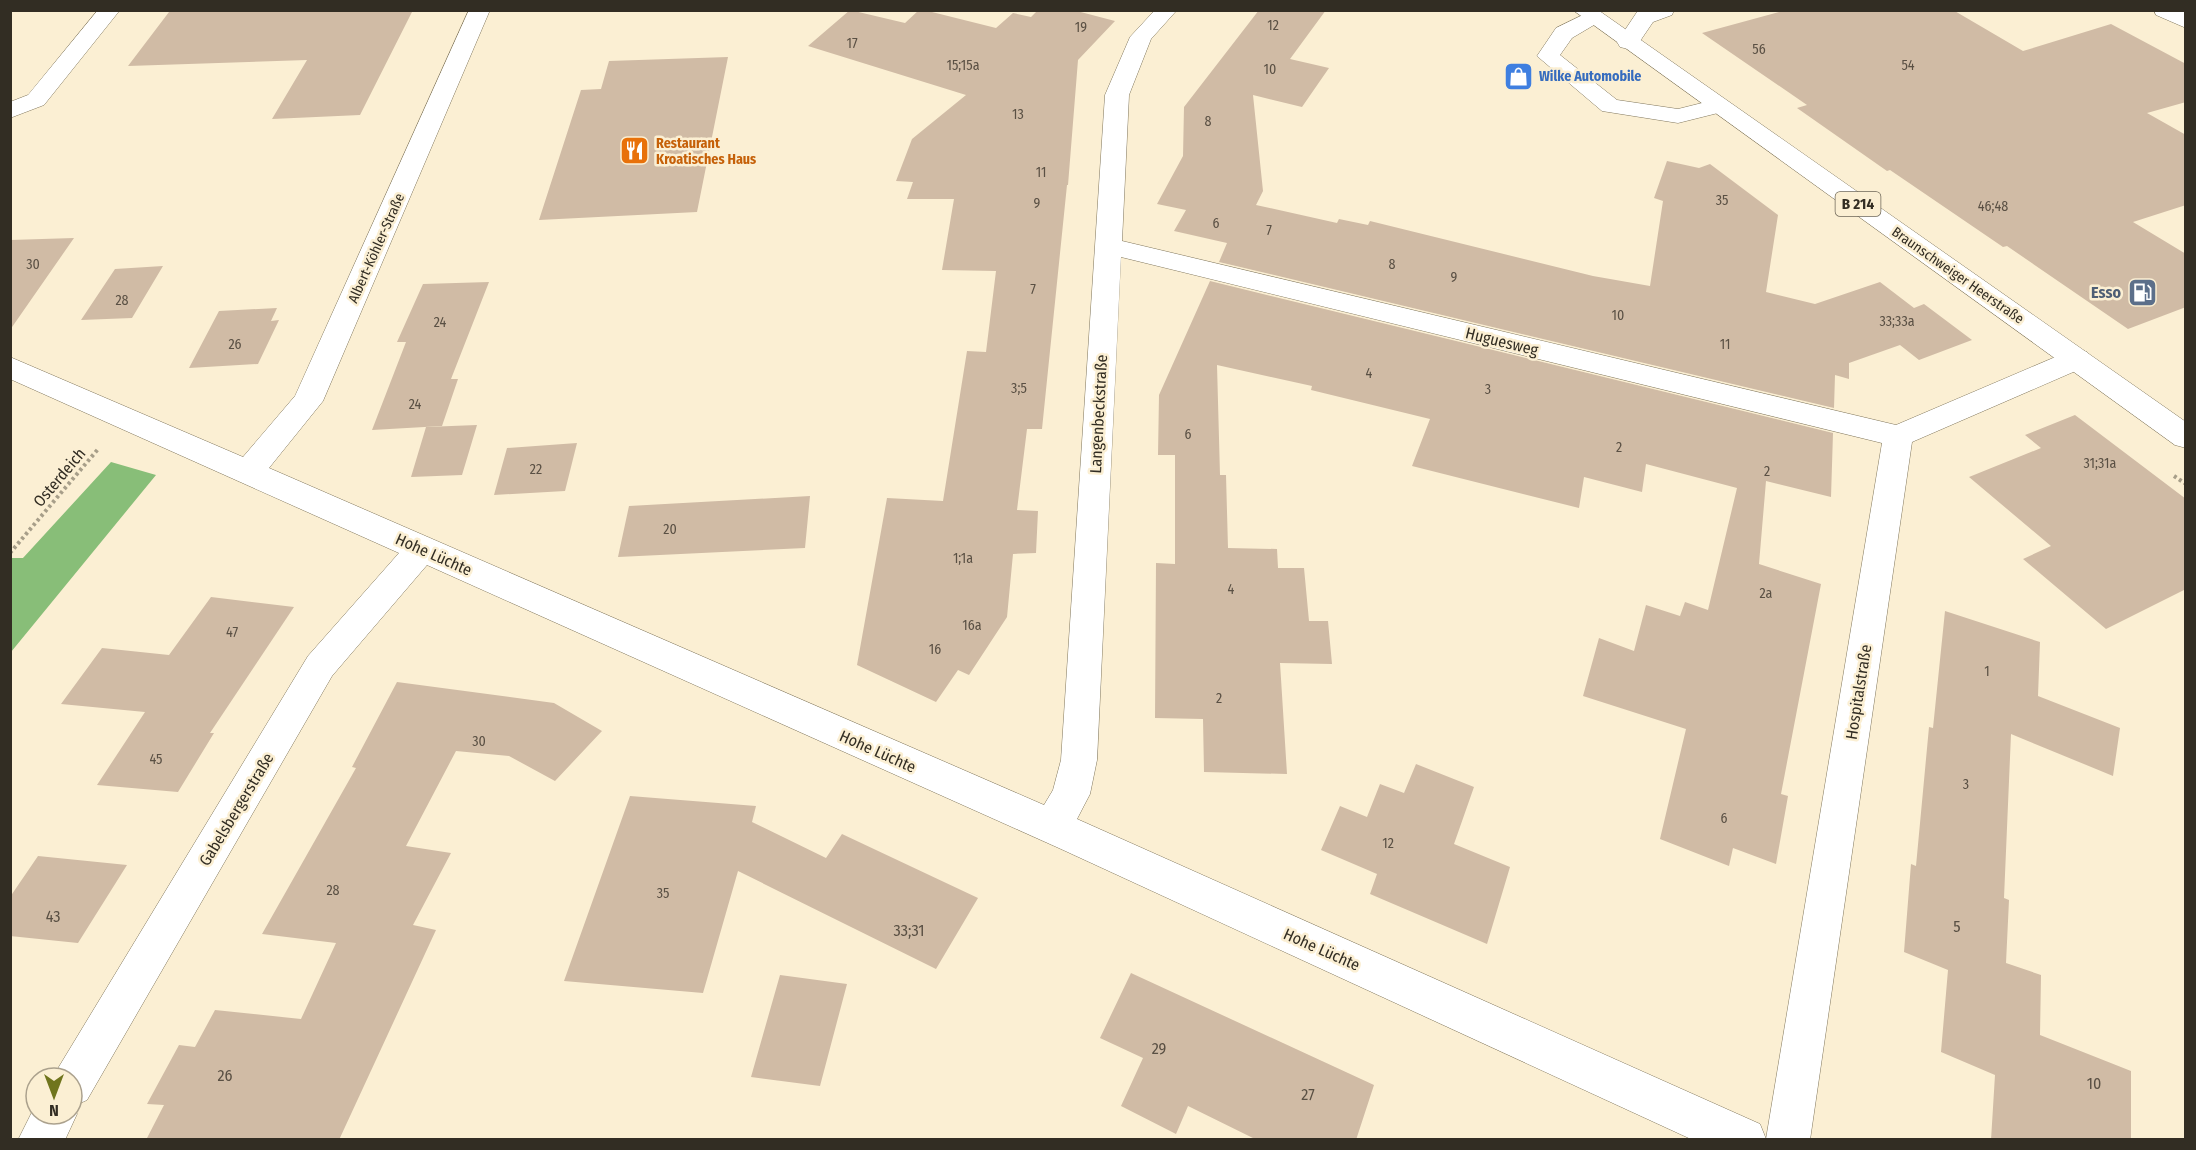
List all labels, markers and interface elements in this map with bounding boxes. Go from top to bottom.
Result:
house number: 12 [1267,17,1279,34]
house number: 19 [1075,19,1087,36]
house number: 17 [846,35,858,52]
house number: 56 [1752,41,1766,58]
house number: 15;15a [946,57,980,74]
house number: 54 [1901,57,1915,74]
shop icon: Wilke Automobile [1502,60,1534,92]
house number: 10 [1264,61,1276,78]
place label: Wilke Automobile [1539,68,1641,85]
house number: 13 [1012,106,1024,123]
house number: 8 [1205,113,1212,130]
restaurant icon: Restaurant Kroatisches Haus [619,135,651,167]
place label: Restaurant Kroatisches Haus [656,135,756,168]
house number: 11 [1036,164,1046,181]
street label: Albert-Köhler-Straße [345,191,408,306]
house number: 35 [1716,192,1728,209]
road number: B 214 [1836,192,1880,216]
house number: 9 [1034,195,1041,212]
house number: 46;48 [1978,198,2008,215]
house number: 6 [1213,215,1220,232]
house number: 7 [1266,222,1272,239]
street label: Braunschweiger Heerstraße [1888,223,2027,328]
house number: 30 [26,256,40,273]
house number: 8 [1389,256,1396,273]
house number: 9 [1451,269,1458,286]
fuel station icon: Esso [2126,276,2158,308]
house number: 7 [1030,281,1036,298]
place label: Esso [2091,283,2121,302]
house number: 28 [115,292,129,309]
house number: 10 [1612,307,1624,324]
house number: 33;33a [1879,313,1915,330]
house number: 24 [434,314,447,331]
street label: Huguesweg [1464,323,1541,360]
house number: 26 [228,336,242,353]
house number: 11 [1720,336,1730,353]
street label: Langenbeckstraße [1086,354,1111,474]
house number: 4 [1366,365,1373,382]
house number: 3;5 [1011,380,1027,397]
house number: 3 [1485,381,1491,398]
house number: 24 [409,396,422,413]
house number: 6 [1185,426,1192,443]
house number: 2 [1616,439,1622,456]
street label: Osterdeich [29,444,89,511]
house number: 31;31a [2084,455,2117,472]
house number: 22 [530,461,542,478]
house number: 2 [1764,463,1770,480]
house number: 20 [663,521,677,538]
street label: Hohe Lüchte [393,529,475,580]
house number: 1;1a [953,550,973,567]
house number: 4 [1228,581,1235,598]
house number: 2a [1760,585,1773,602]
house number: 16a [962,617,982,634]
house number: 47 [226,624,238,641]
house number: 16 [929,641,941,658]
street label: Hospitalstraße [1842,643,1875,741]
house number: 1 [1984,663,1990,680]
house number: 2 [1216,690,1222,707]
street label: Hohe Lüchte [837,726,919,777]
house number: 30 [472,733,486,750]
street label: Gabelsbergerstraße [195,749,278,869]
house number: 45 [149,751,163,768]
house number: 3 [1963,776,1969,793]
house number: 6 [1721,810,1728,827]
house number: 12 [1382,835,1394,852]
house number: 28 [326,882,340,899]
house number: 35 [657,885,669,902]
house number: 43 [46,907,60,926]
house number: 5 [1953,917,1961,936]
house number: 33;31 [893,921,925,940]
street label: Hohe Lüchte [1281,924,1363,975]
house number: 29 [1152,1039,1167,1058]
north arrow [24,1066,84,1126]
house number: 26 [218,1066,233,1085]
house number: 10 [2087,1074,2101,1093]
house number: 27 [1301,1085,1315,1104]
text: N [49,1101,59,1120]

